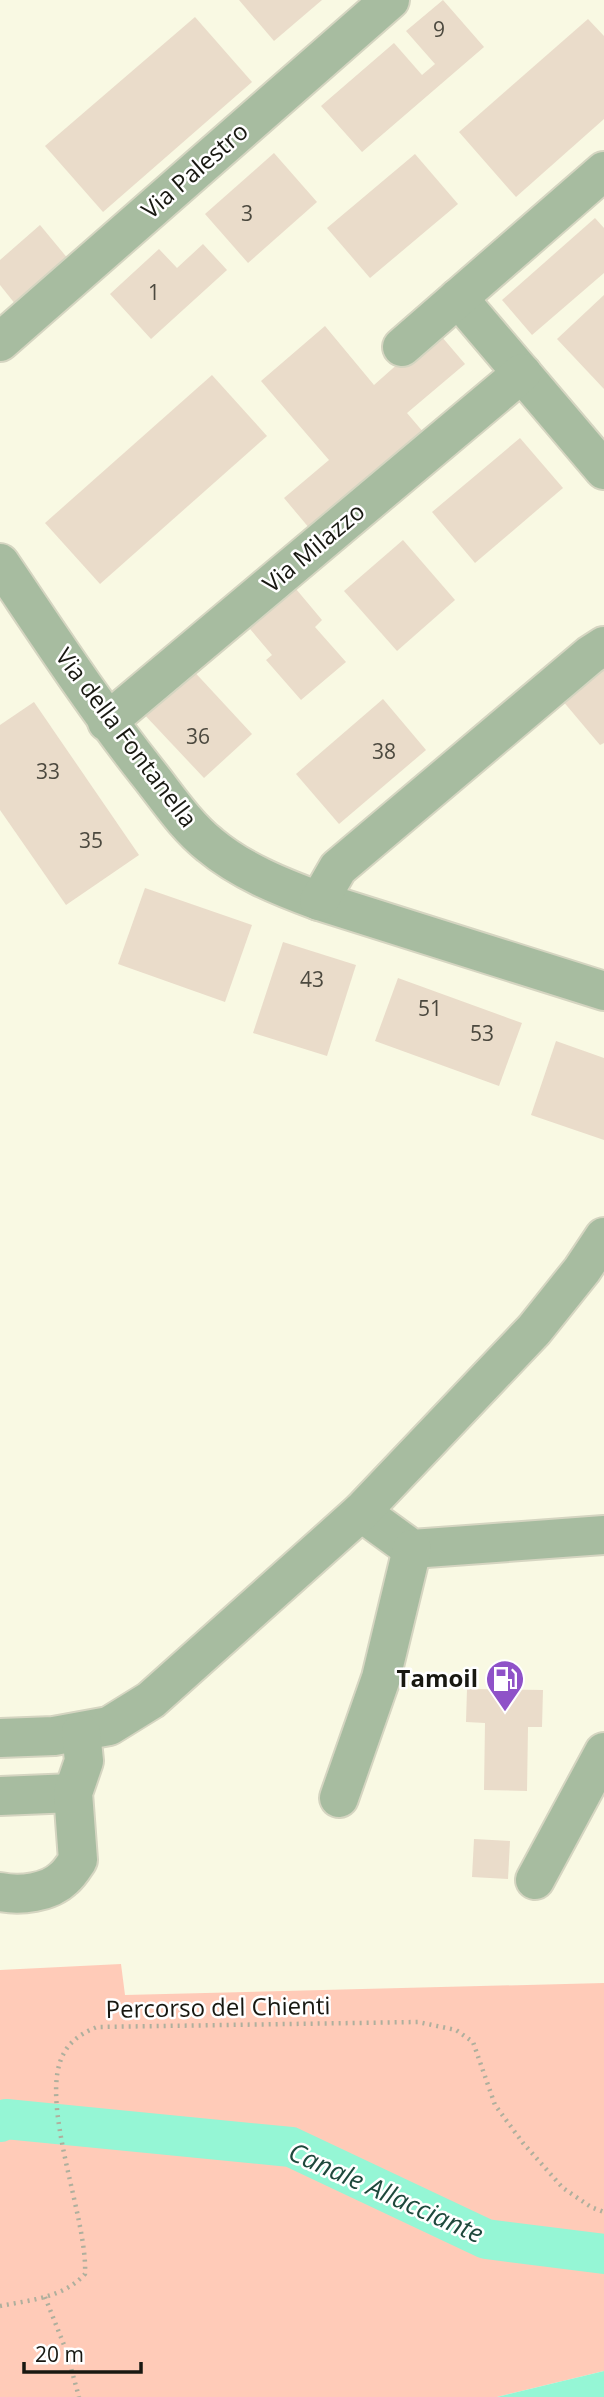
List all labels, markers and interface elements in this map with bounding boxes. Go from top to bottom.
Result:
house number: 9 [433,15,445,43]
street label: Via Palestro [134,114,254,225]
house number: 3 [241,199,253,227]
house number: 1 [148,278,160,306]
street label: Via Milazzo [255,494,371,599]
street label: Via della Fontanella [49,641,206,834]
house number: 36 [186,722,210,750]
house number: 38 [372,737,396,765]
house number: 33 [36,757,60,785]
house number: 35 [79,826,103,854]
house number: 43 [300,965,324,993]
house number: 51 [418,994,442,1022]
house number: 53 [470,1019,494,1047]
fuel station icon: Tamoil [484,1658,526,1713]
place label: Tamoil [397,1661,478,1694]
street label: Percorso del Chienti [105,1988,331,2025]
water label: Canale Allacciante [283,2133,490,2251]
scale bar [24,2330,142,2374]
text: 20 m [35,2340,84,2368]

